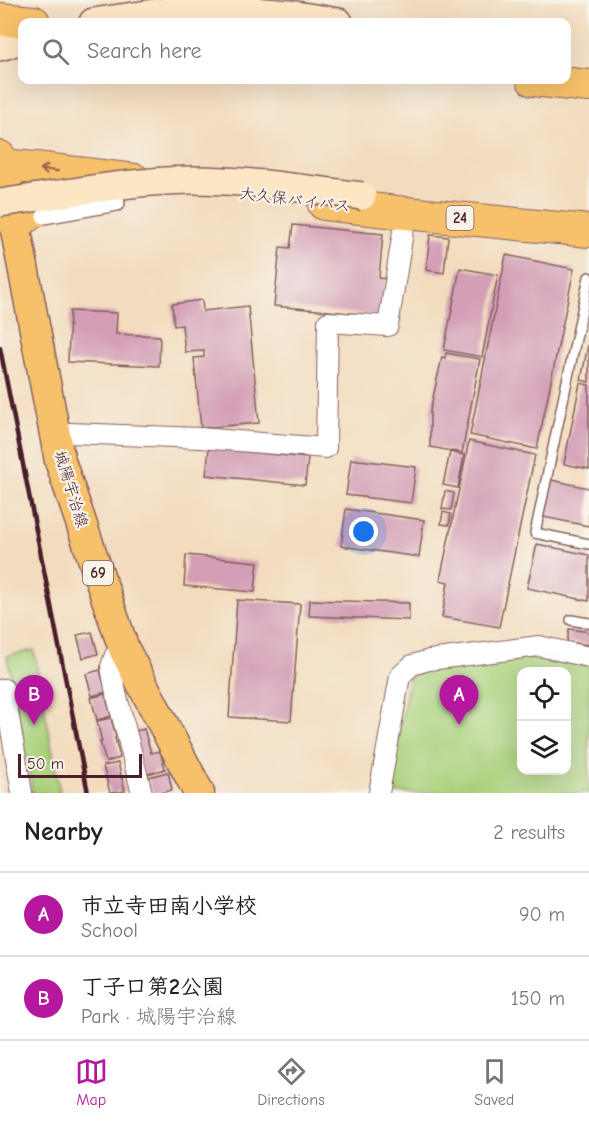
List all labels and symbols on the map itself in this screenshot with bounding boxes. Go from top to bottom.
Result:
one-way arrow [40,164,60,175]
street label: 大久保バイパス [238,184,352,216]
road number: 24 [446,206,474,230]
street label: 城陽宇治線 [51,448,91,530]
your location [349,517,378,546]
road number: 69 [83,561,113,585]
pin: B [15,676,54,725]
pin: A [440,676,478,725]
scale bar [18,751,142,778]

